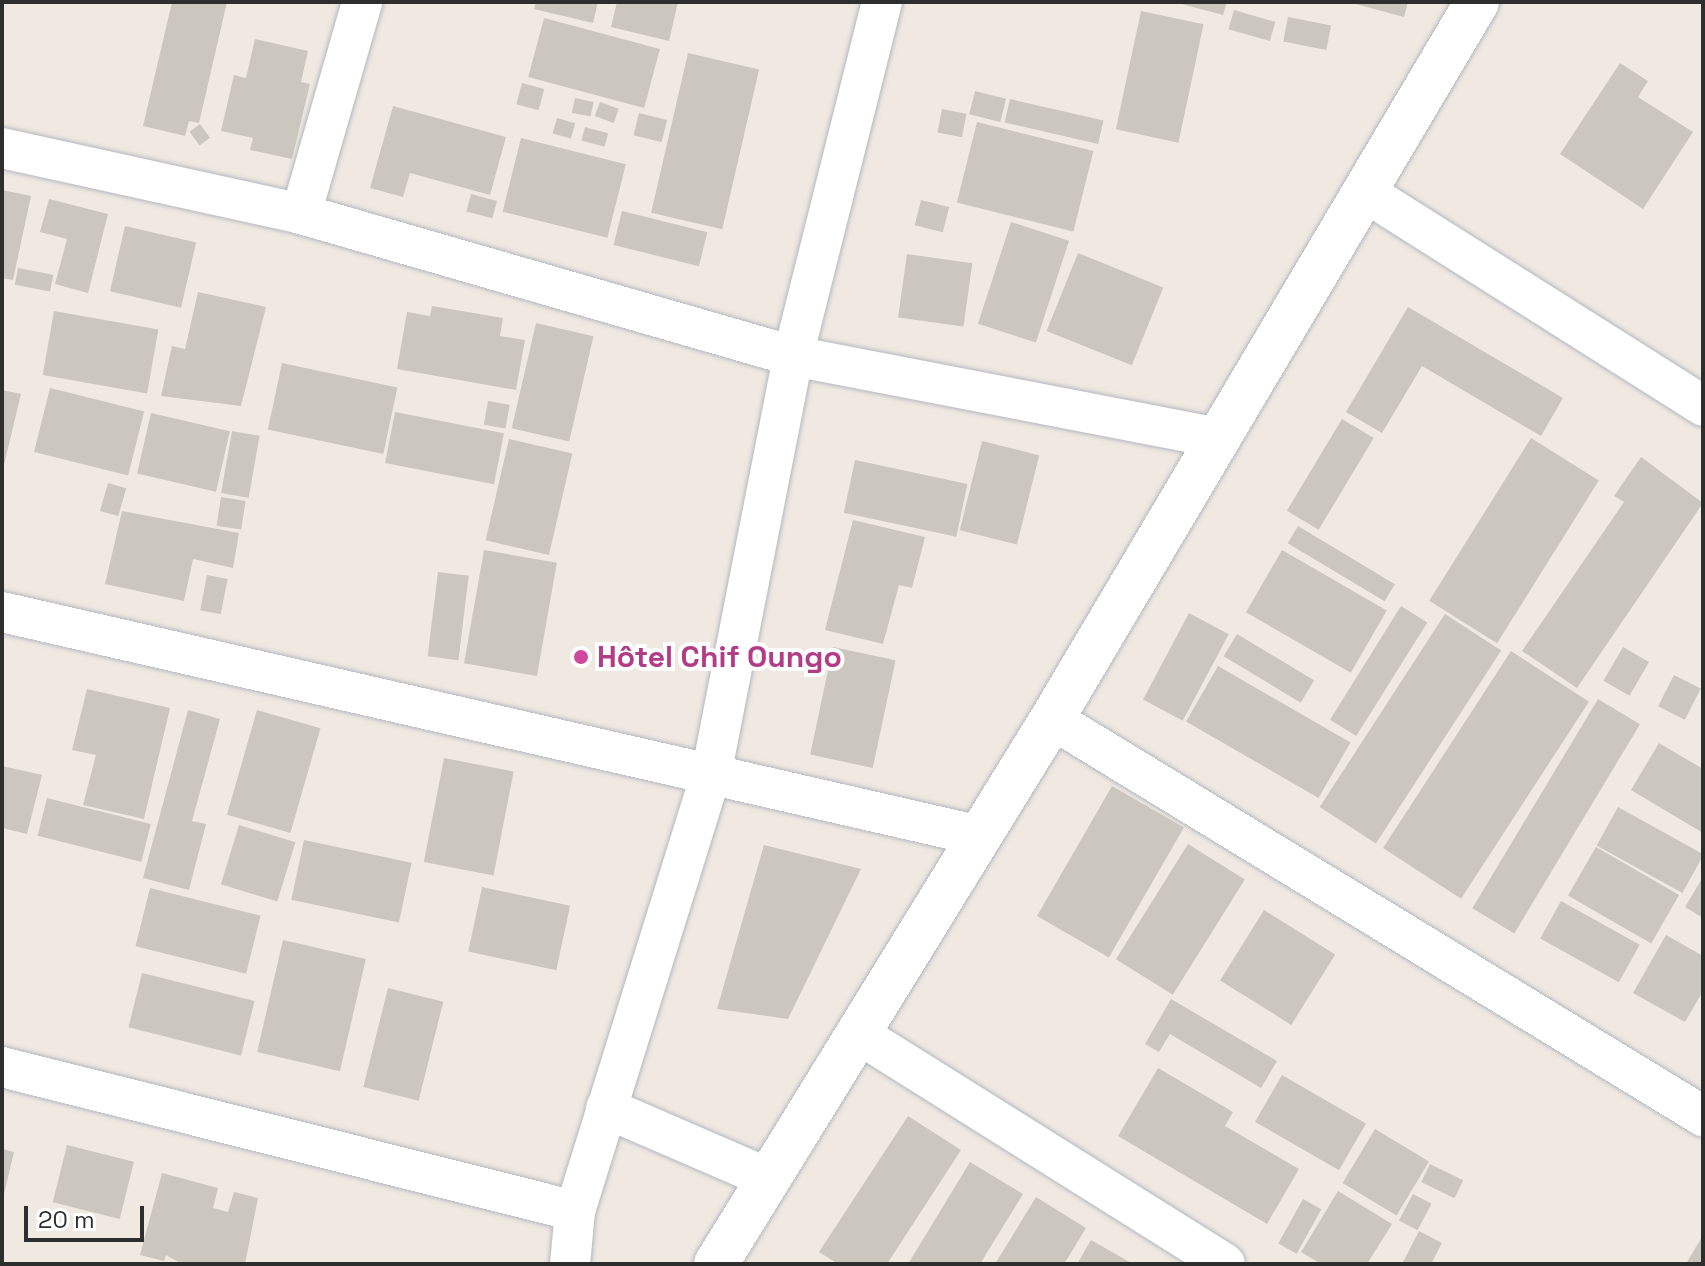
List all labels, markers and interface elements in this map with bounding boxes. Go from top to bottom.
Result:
place label: Hôtel Chif Oungo [597,639,842,675]
marker: Hôtel Chif Oungo [572,648,590,666]
scale bar [28,1190,148,1240]
text: 20 m [38,1204,95,1235]

